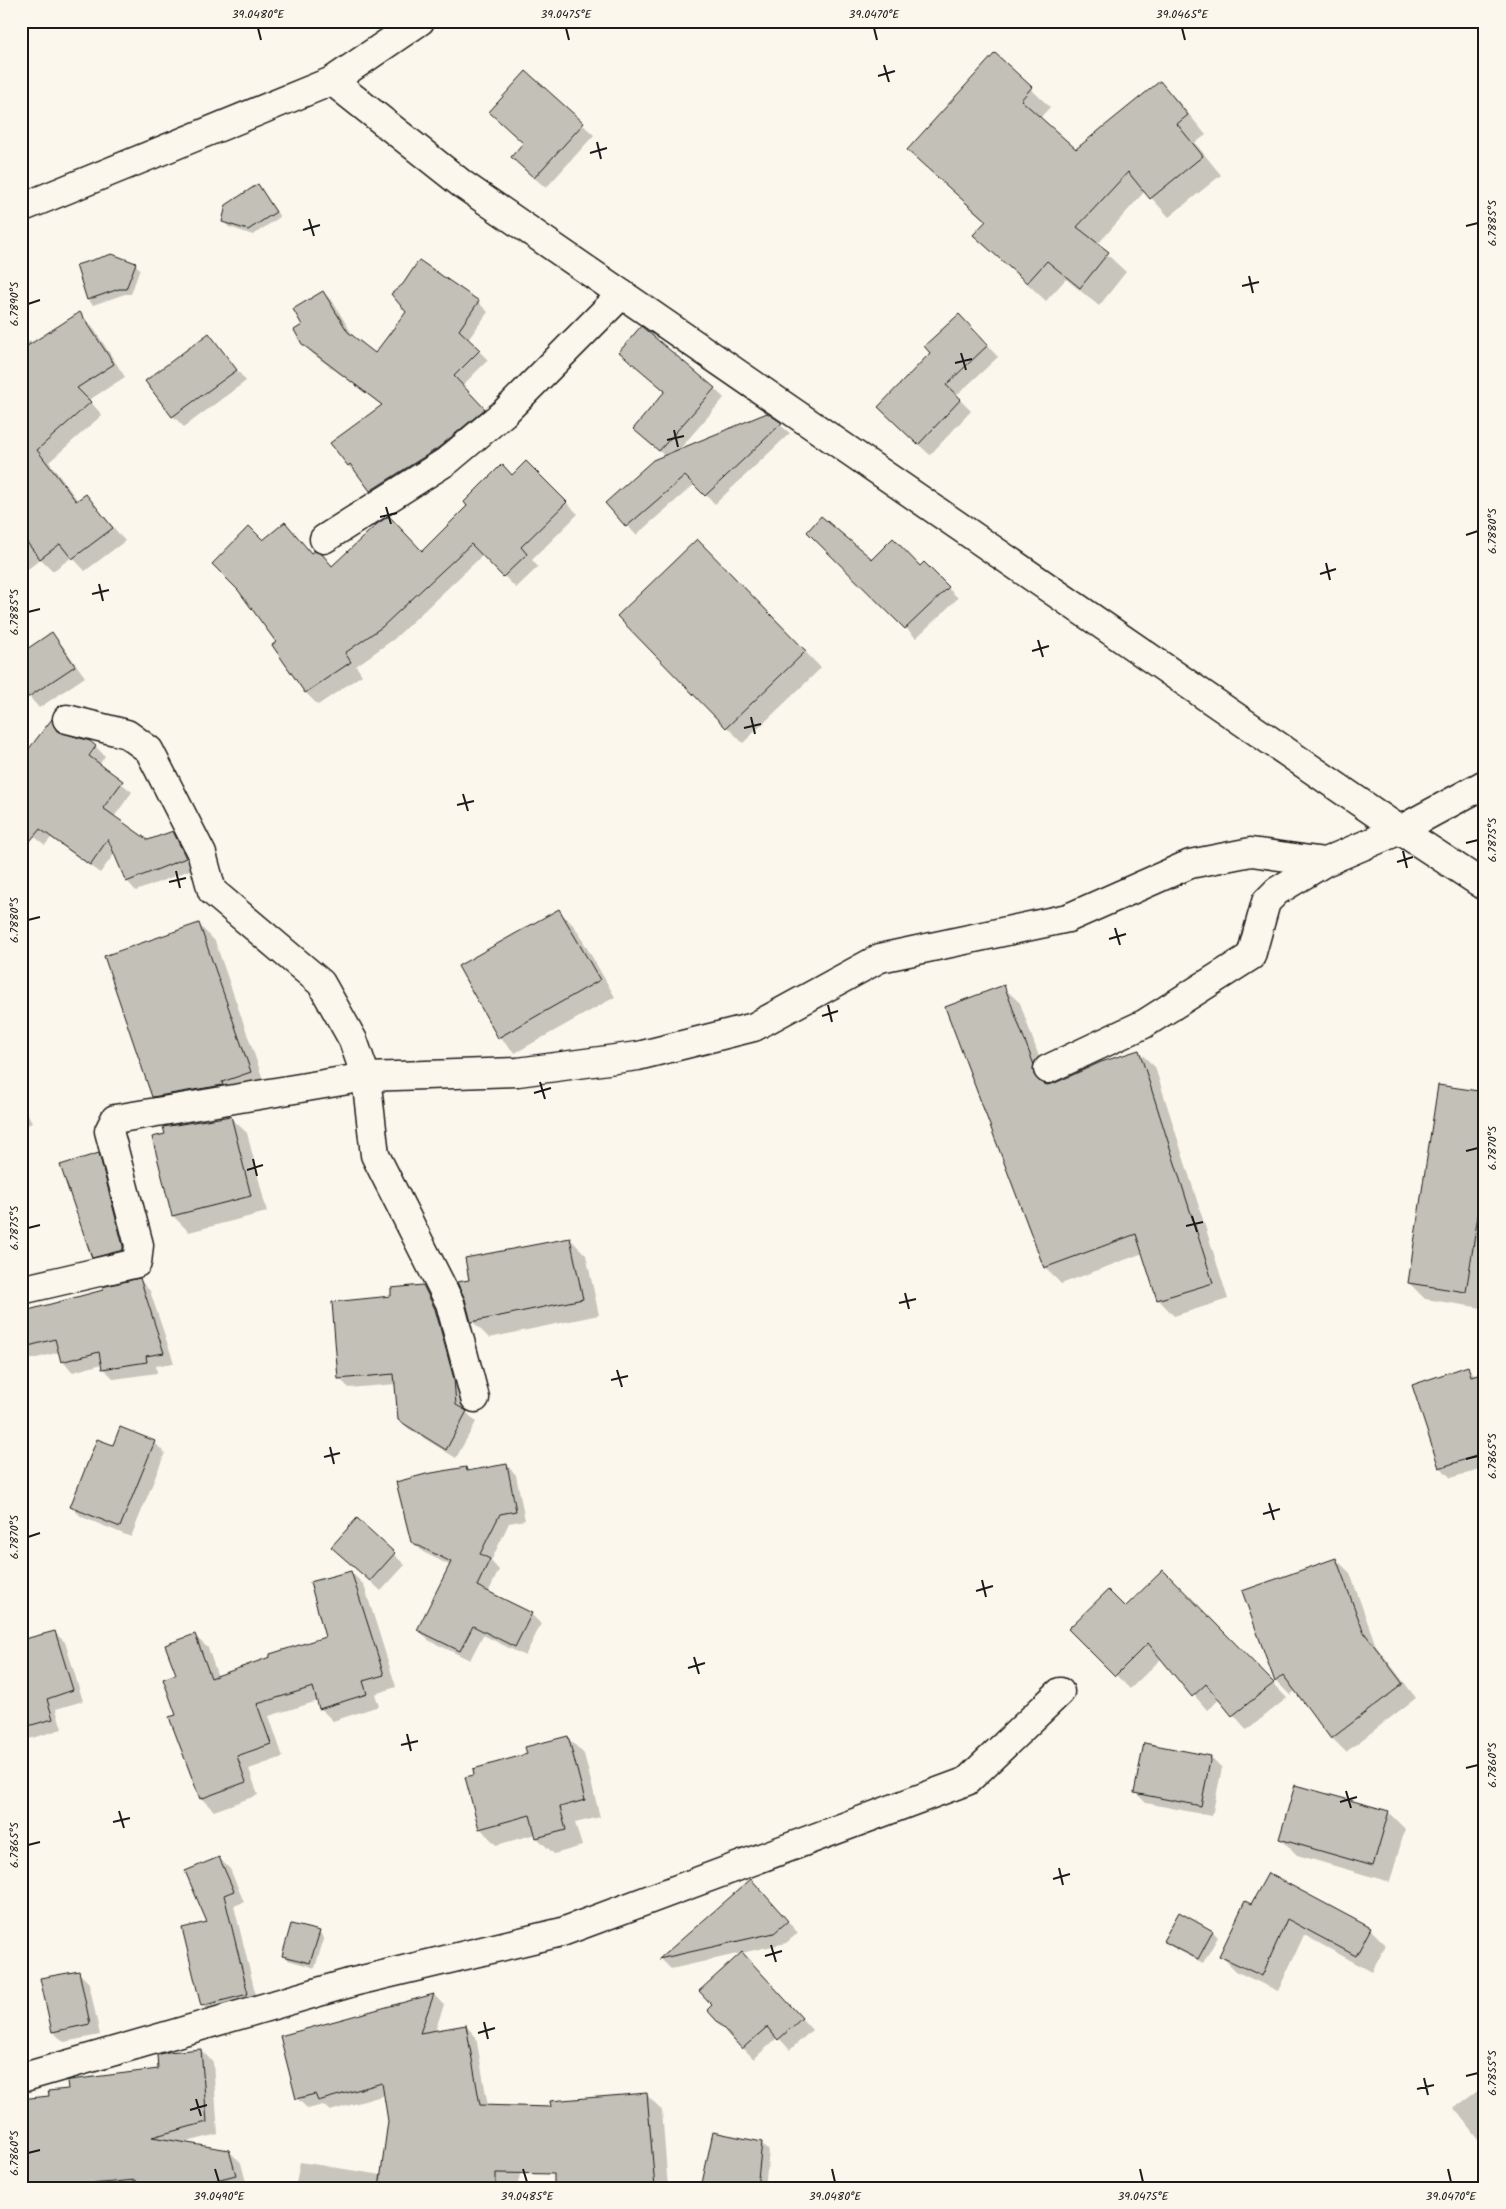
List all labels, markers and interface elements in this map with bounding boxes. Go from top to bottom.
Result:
text: 39.0480°E [232,5,285,24]
text: 39.0475°E [540,5,593,24]
text: 39.0470°E [849,5,900,24]
text: 39.0465°E [1156,5,1209,24]
text: 6.7885°S [1483,199,1502,246]
text: 6.7890°S [5,281,24,326]
text: 6.7880°S [1483,507,1502,554]
text: 6.7885°S [5,588,24,635]
text: 6.7875°S [1483,817,1502,862]
text: 6.7880°S [5,896,24,943]
text: 6.7870°S [1483,1125,1502,1170]
text: 6.7875°S [5,1205,24,1250]
text: 6.7865°S [1483,1432,1502,1479]
text: 6.7870°S [5,1514,24,1559]
text: 6.7860°S [1483,1742,1502,1788]
text: 6.7865°S [5,1821,24,1868]
text: 6.7855°S [1483,2050,1502,2096]
text: 6.7860°S [5,2130,24,2176]
text: 39.0490°E [193,2187,246,2206]
text: 39.0485°E [501,2187,554,2206]
text: 39.0480°E [809,2187,862,2206]
text: 39.0475°E [1117,2187,1170,2206]
text: 39.0470°E [1426,2187,1477,2206]

